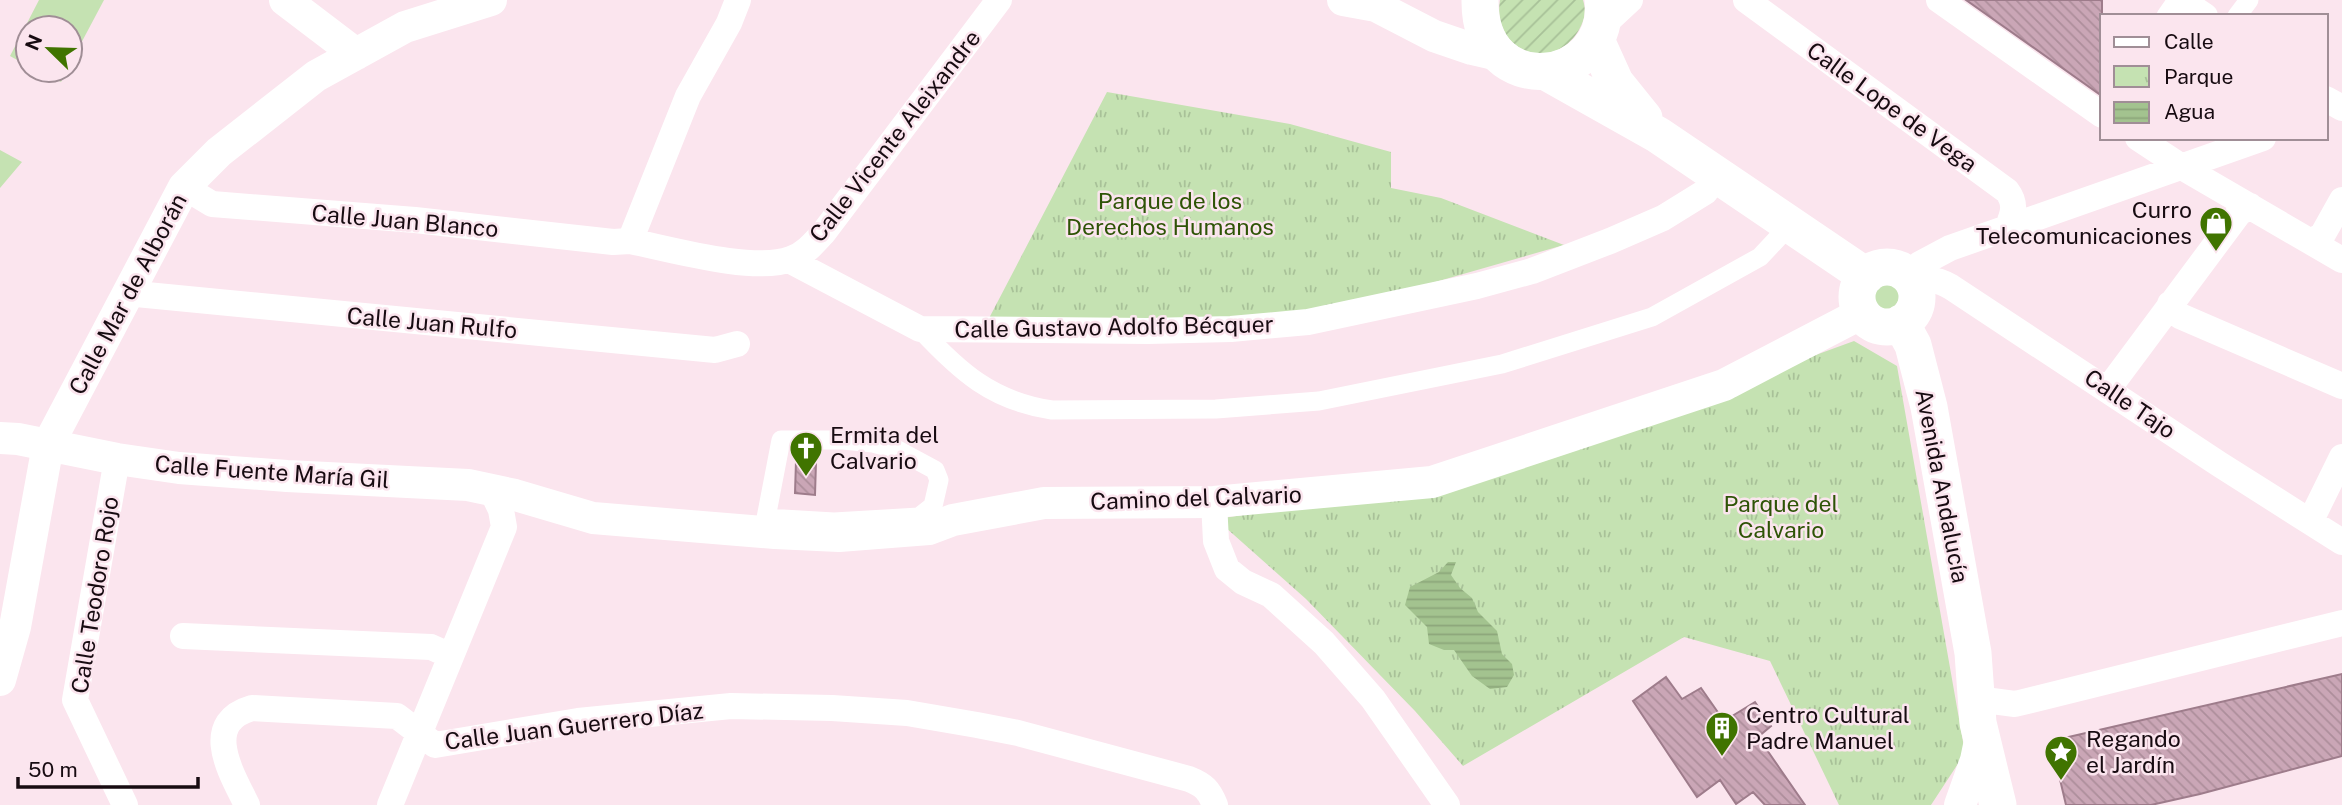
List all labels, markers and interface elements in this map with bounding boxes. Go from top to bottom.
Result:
north arrow [14,14,84,84]
legend [2100,14,2328,140]
street label: Calle Vicente Aleixandre [803,24,986,247]
text: Calle [2164,29,2214,54]
text: N [20,31,46,53]
street label: Calle Lope de Vega [1802,36,1982,177]
text: Parque [2164,64,2233,89]
text: Agua [2164,99,2215,124]
park label: Parque de los Derechos Humanos [1066,187,1274,240]
street label: Calle Mar de Alborán [63,189,192,399]
place label: Curro Telecomunicaciones [1976,196,2192,249]
street label: Calle Juan Blanco [310,199,500,242]
shop icon: Curro Telecomunicaciones [2197,204,2235,253]
street label: Calle Juan Rulfo [346,302,518,343]
street label: Calle Gustavo Adolfo Bécquer [954,310,1274,343]
street label: Calle Tajo [2080,363,2181,444]
street label: Avenida Andalucía [1910,387,1975,585]
place label: Ermita del Calvario [830,421,939,474]
church icon: Ermita del Calvario [787,429,825,478]
street label: Calle Fuente María Gil [154,450,390,493]
street label: Camino del Calvario [1090,480,1302,515]
park label: Parque del Calvario [1724,490,1838,543]
street label: Calle Teodoro Rojo [66,494,123,695]
street label: Calle Juan Guerrero Díaz [443,696,705,755]
place label: Centro Cultural Padre Manuel [1746,701,1910,754]
building icon: Centro Cultural Padre Manuel [1703,709,1741,758]
place label: Regando el Jardín [2086,725,2181,778]
place icon: Regando el Jardín [2042,733,2080,782]
scale bar [18,746,198,790]
text: 50 m [28,757,78,782]

